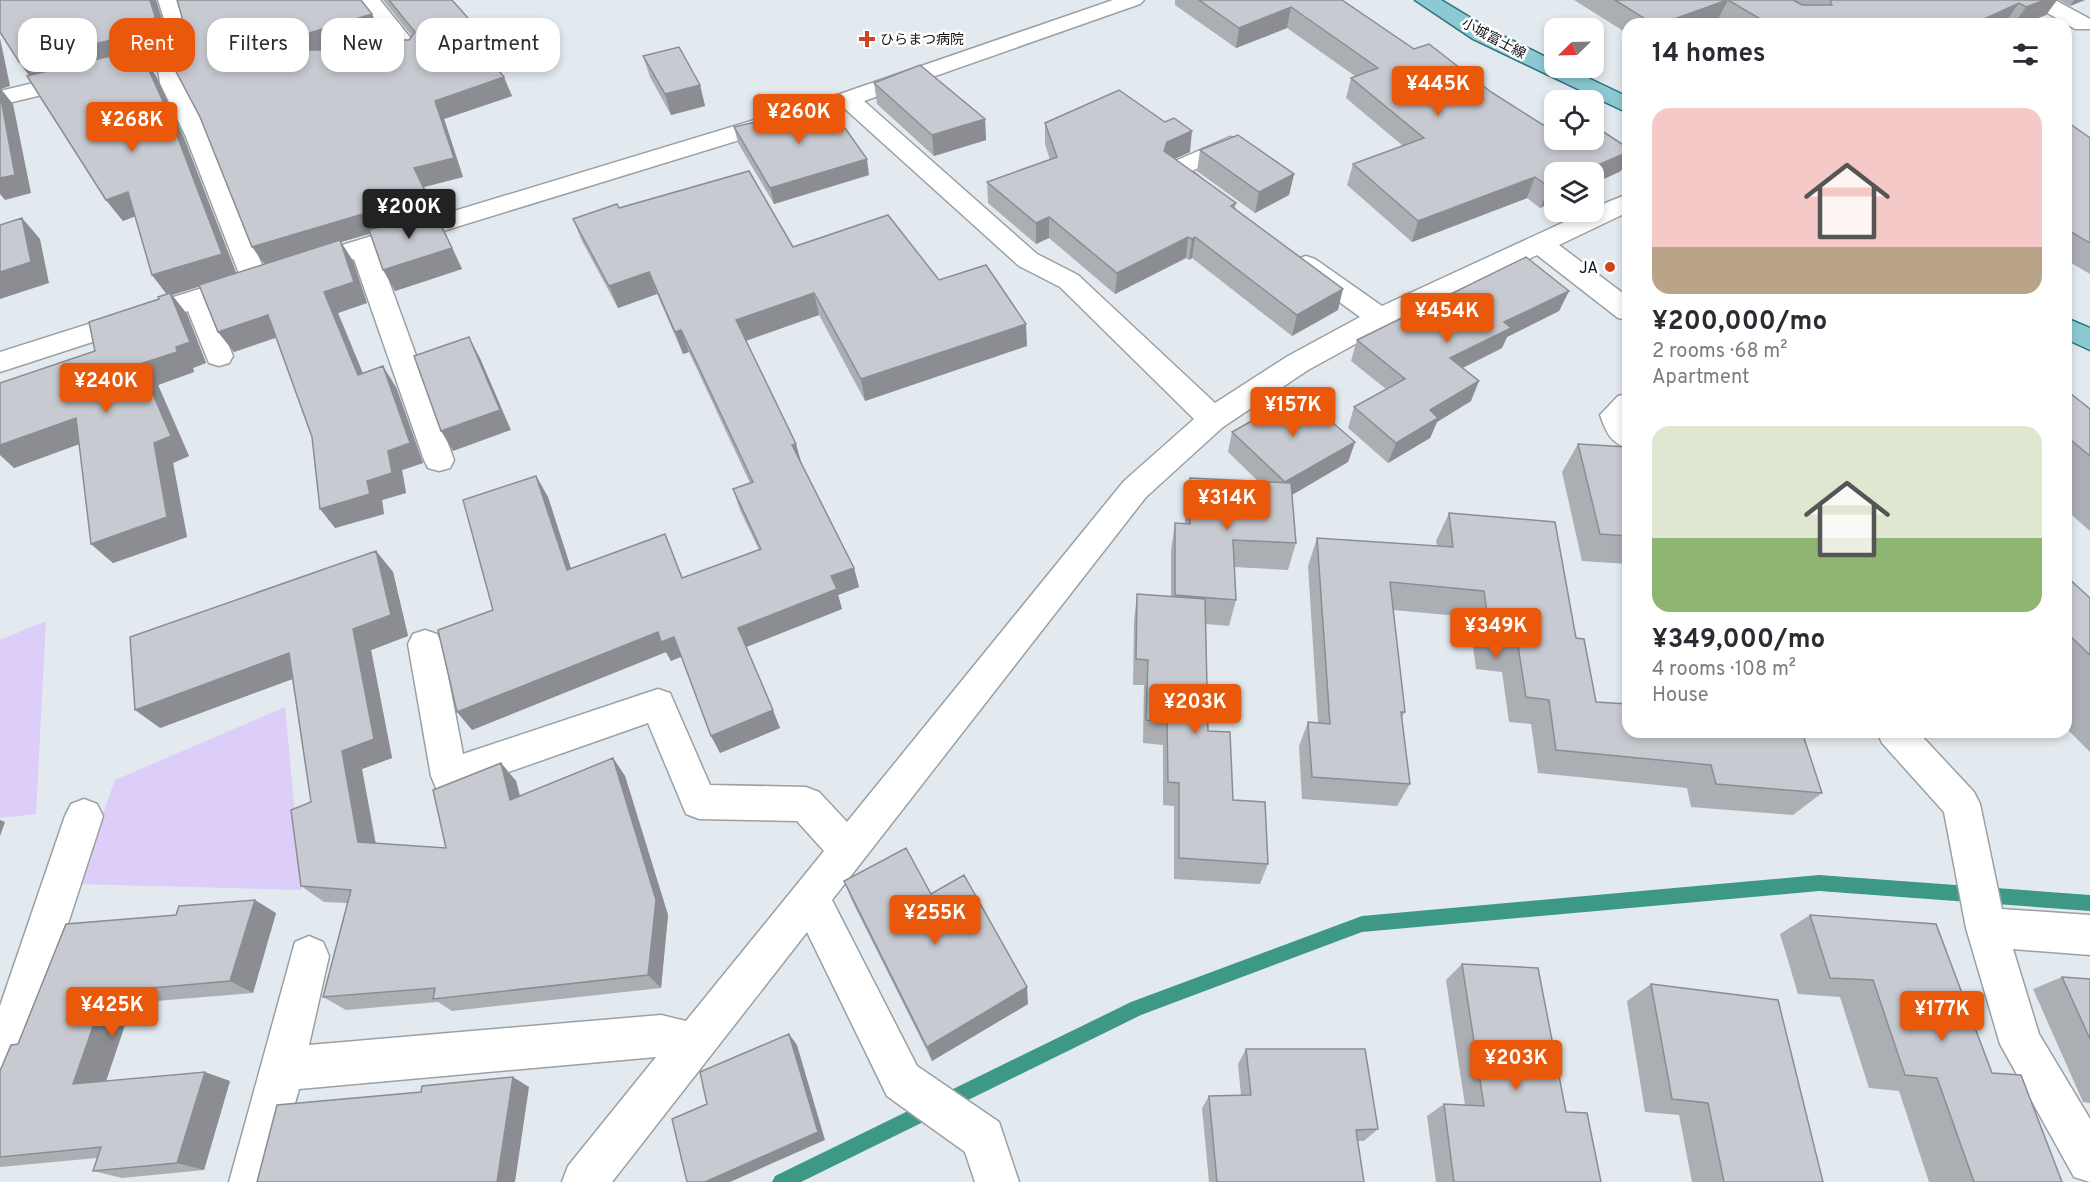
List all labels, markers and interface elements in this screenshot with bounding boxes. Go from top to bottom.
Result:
street label: 小城富士線 [1458,15,1528,63]
chip: Buy [18,18,97,72]
chip: Rent [109,18,195,72]
chip: Filters [207,18,309,72]
chip: New [321,18,404,72]
chip: Apartment [416,18,560,72]
north arrow [1544,18,1604,78]
map controls [1544,18,1604,222]
marker: ひらまつ病院 [858,30,876,48]
place label: ひらまつ病院 [880,32,964,49]
text: 14 homes [1652,38,1766,71]
icon: filters [2009,38,2042,71]
pin: ¥445K [1396,66,1480,117]
text: ¥445K [1406,72,1470,98]
button: locate [1544,90,1604,150]
pin: ¥260K [757,94,841,145]
text: ¥260K [767,100,831,126]
pin: ¥268K [90,102,174,153]
text: ¥268K [100,108,164,134]
icon: home [1793,147,1901,255]
button: layers [1544,162,1604,222]
pin: ¥200K [367,189,451,240]
text: ¥200K [377,195,441,221]
place label: JA [1579,259,1598,279]
marker: JA [1603,260,1617,274]
pin: ¥454K [1405,293,1489,344]
text: ¥454K [1415,299,1479,325]
text: ¥200,000/mo [1652,306,1827,339]
text: 2 rooms · 68 m² [1652,339,1788,365]
pin: ¥240K [64,363,148,414]
text: Apartment [1652,365,1750,391]
text: ¥240K [74,369,138,395]
pin: ¥157K [1251,387,1335,438]
text: ¥157K [1264,393,1322,419]
icon: home [1793,465,1901,573]
pin: ¥314K [1185,480,1269,531]
text: ¥314K [1197,486,1257,512]
pin: ¥349K [1454,608,1538,659]
text: ¥349K [1464,614,1528,640]
text: ¥349,000/mo [1652,624,1825,657]
text: 4 rooms · 108 m² [1652,657,1796,683]
text: House [1652,683,1708,709]
pin: ¥203K [1153,684,1237,735]
text: ¥203K [1163,690,1227,716]
pin: ¥255K [893,895,977,946]
text: ¥255K [904,901,966,927]
pin: ¥425K [70,987,154,1038]
pin: ¥177K [1900,991,1984,1042]
text: ¥425K [80,993,144,1019]
text: ¥177K [1914,997,1970,1023]
pin: ¥203K [1474,1040,1558,1091]
text: ¥203K [1484,1046,1548,1072]

